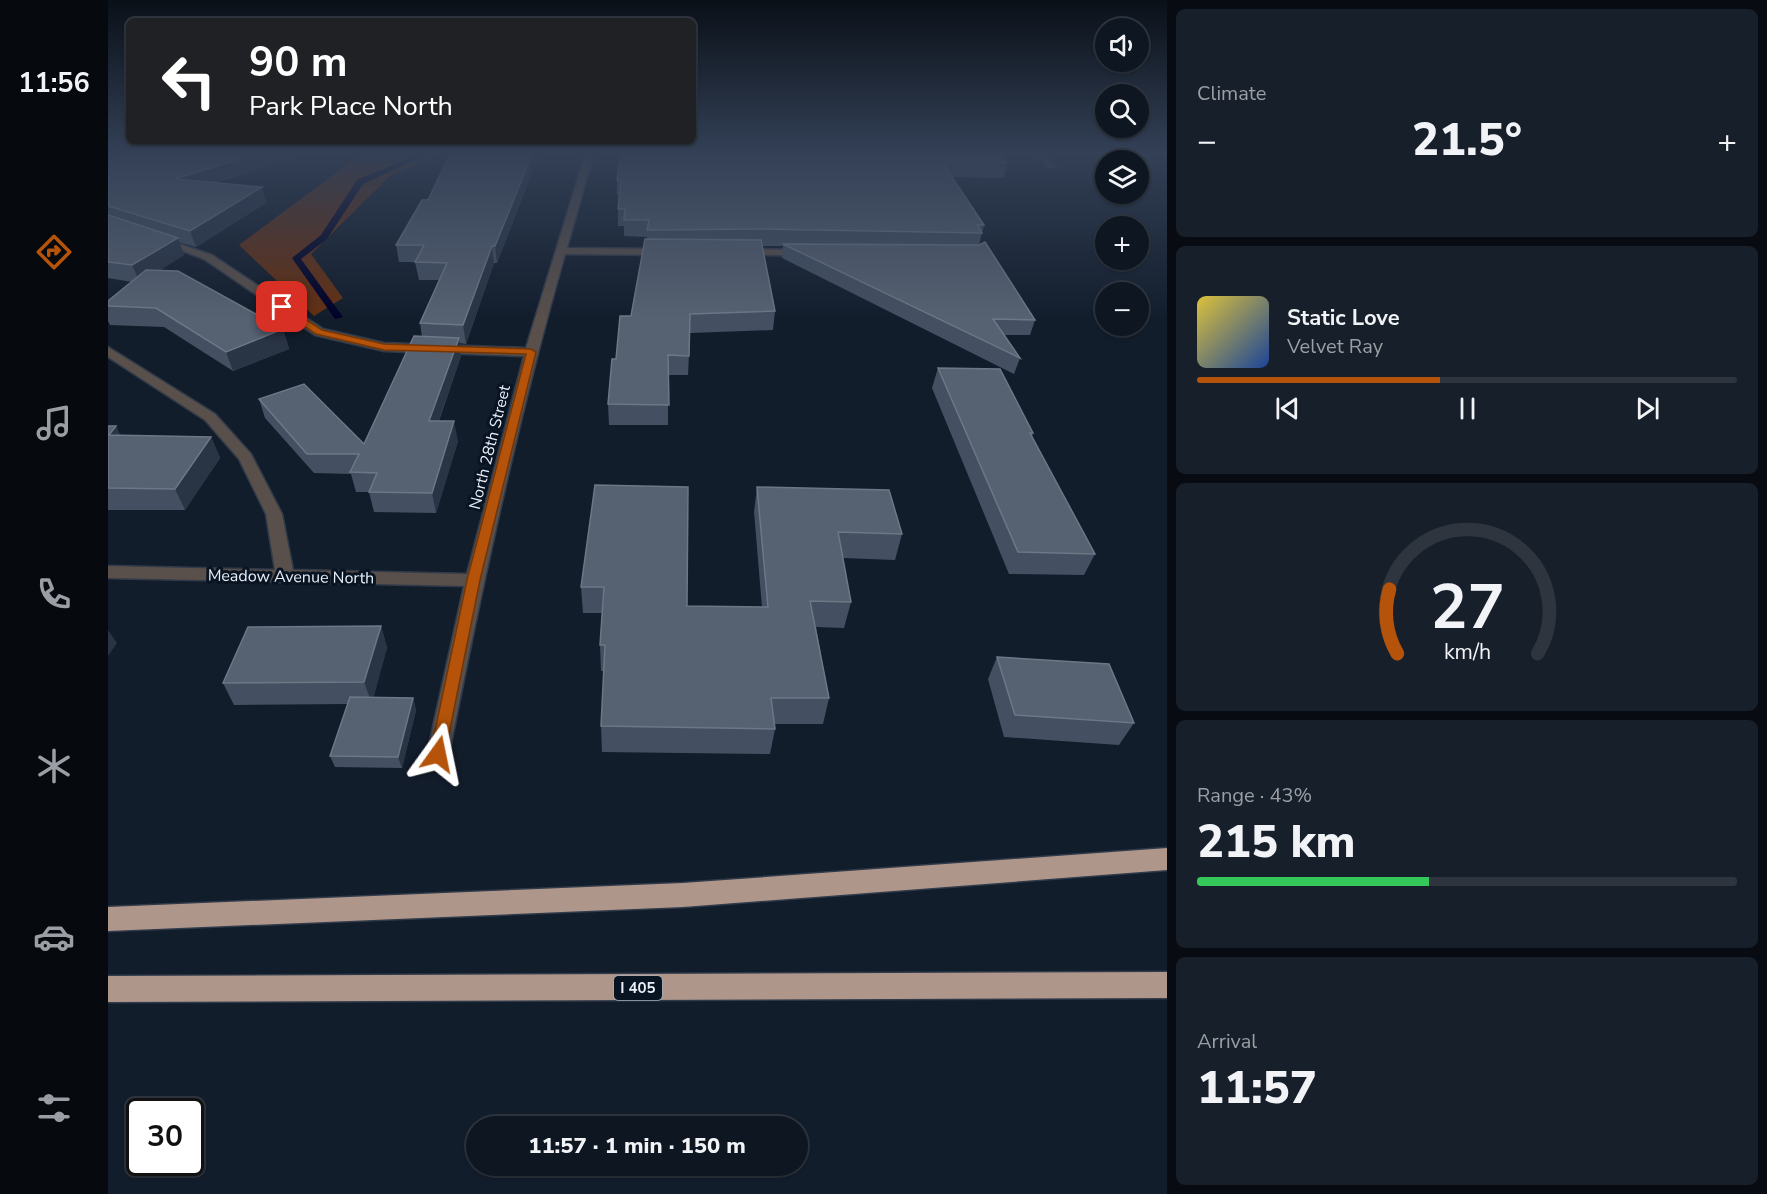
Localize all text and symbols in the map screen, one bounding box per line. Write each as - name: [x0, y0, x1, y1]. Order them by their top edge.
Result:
- map controls: [1095, 18, 1149, 336]
- button: sound: [1095, 18, 1149, 72]
- text: 90 m: [249, 34, 348, 91]
- icon: left: [150, 42, 228, 120]
- text: 11:56: [18, 65, 90, 102]
- text: Climate: [1197, 80, 1266, 107]
- button: search: [1095, 84, 1149, 138]
- text: Park Place North: [249, 88, 453, 125]
- text: 21.5°: [1412, 110, 1522, 171]
- text: −: [1197, 119, 1217, 164]
- text: +: [1717, 119, 1737, 164]
- button: layers: [1095, 150, 1149, 204]
- button: +: [1095, 216, 1149, 270]
- icon: directions: [33, 231, 75, 273]
- pin: [256, 281, 307, 332]
- button: −: [1095, 282, 1149, 336]
- icon: arrive: [265, 290, 298, 323]
- text: Static Love: [1287, 303, 1400, 333]
- text: Velvet Ray: [1287, 333, 1383, 360]
- street label: North 28th Street: [464, 382, 516, 512]
- icon: previous: [1271, 392, 1304, 425]
- icon: pause: [1451, 392, 1484, 425]
- icon: next: [1631, 392, 1664, 425]
- icon: music: [33, 402, 75, 444]
- street label: Meadow Avenue North: [208, 565, 374, 589]
- text: 27: [1430, 565, 1504, 650]
- icon: phone: [33, 573, 75, 615]
- text: km/h: [1443, 637, 1491, 667]
- position arrow: [406, 722, 470, 786]
- icon: climate: [33, 745, 75, 787]
- text: Range · 43%: [1197, 782, 1312, 809]
- text: 215 km: [1197, 812, 1356, 873]
- icon: car: [33, 916, 75, 958]
- road number: I 405: [614, 976, 662, 1000]
- text: Arrival: [1197, 1028, 1257, 1055]
- text: 11:57: [1197, 1058, 1317, 1119]
- icon: filters: [33, 1087, 75, 1129]
- speed limit sign: 30: [126, 1098, 204, 1176]
- text: 11:57 · 1 min · 150 m: [528, 1131, 746, 1161]

